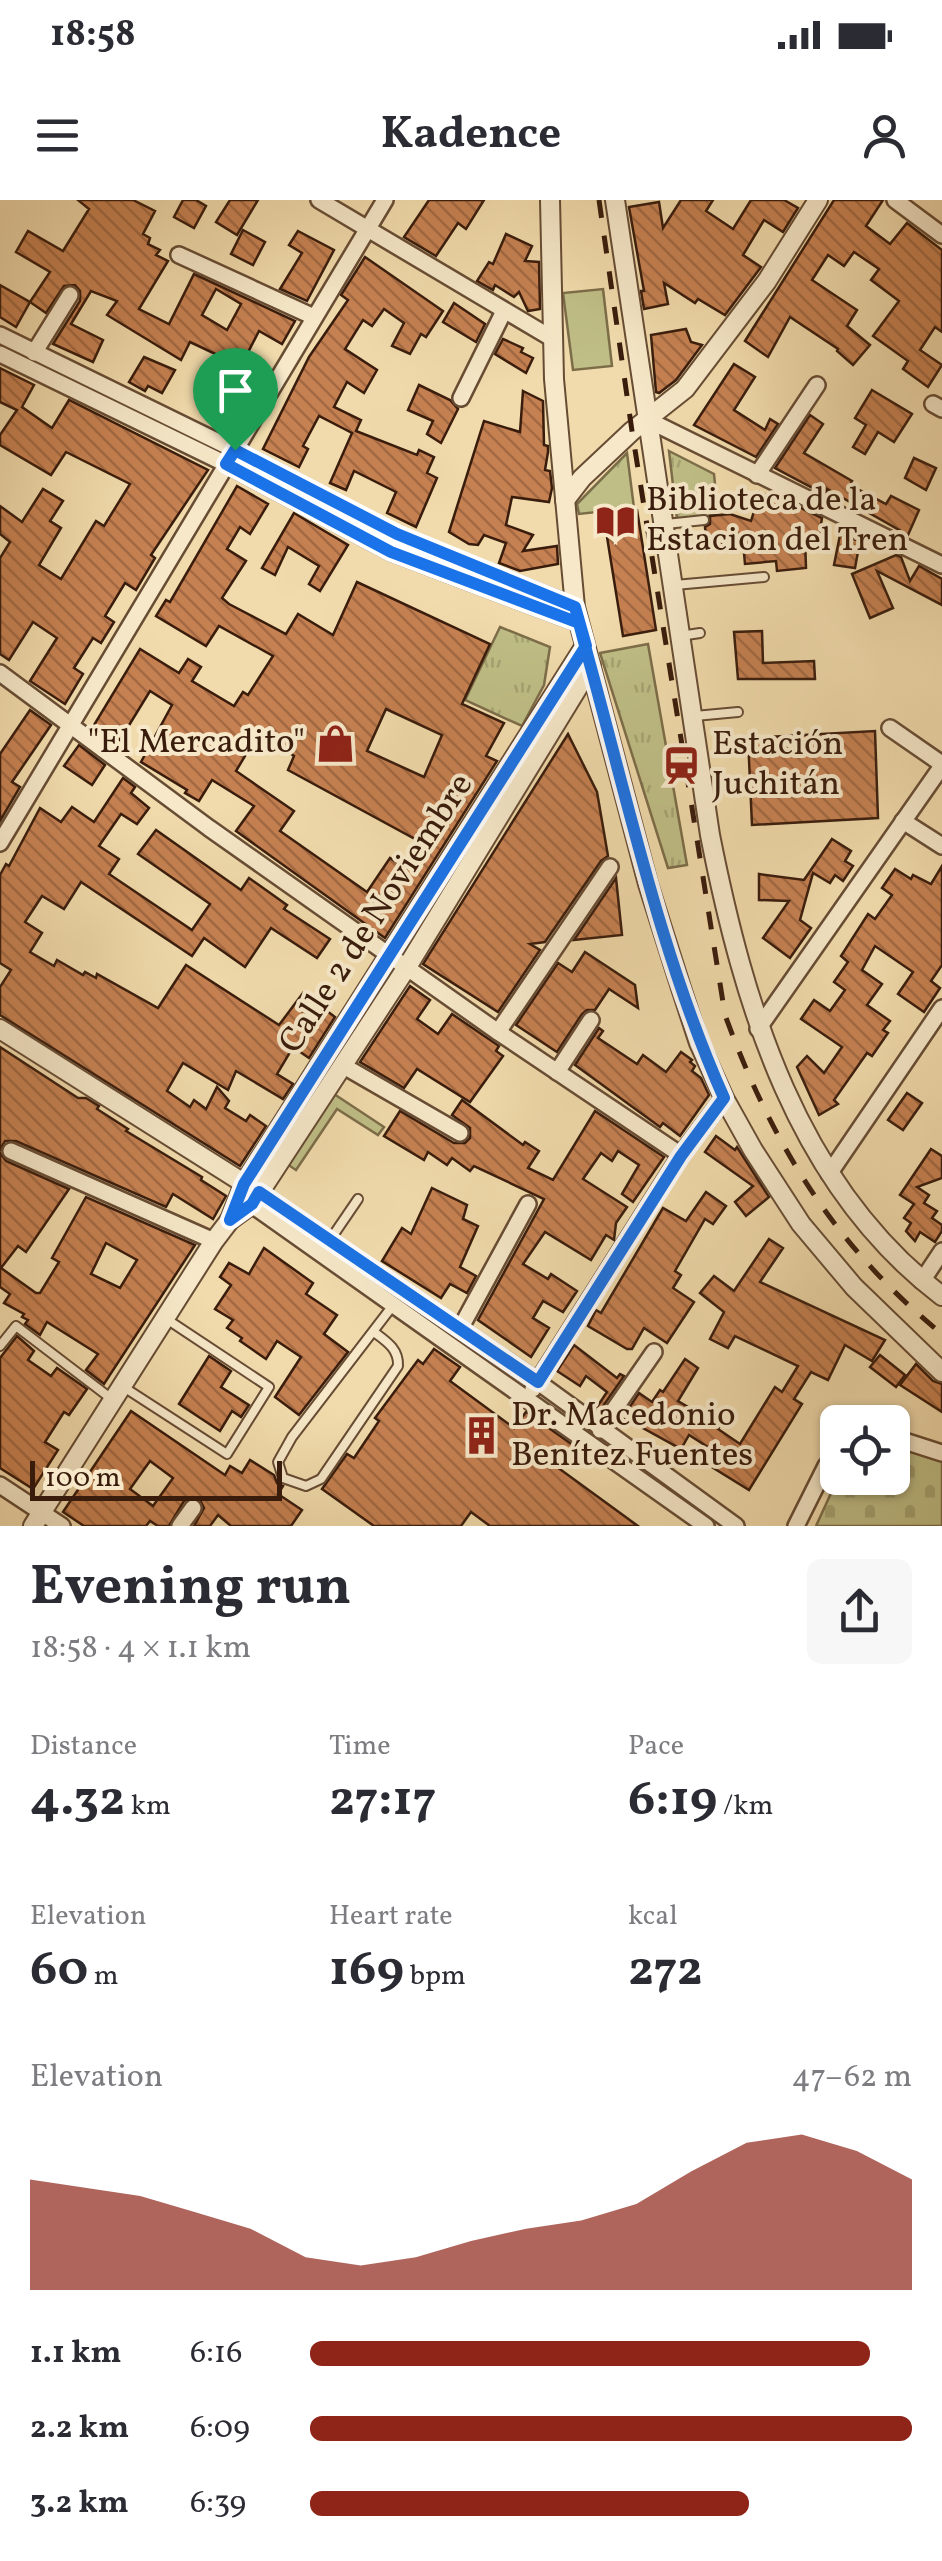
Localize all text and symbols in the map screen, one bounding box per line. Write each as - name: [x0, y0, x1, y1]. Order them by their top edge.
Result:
- text: 18:58: [50, 9, 136, 62]
- text: Kadence: [381, 104, 561, 167]
- icon: menu: [30, 108, 85, 163]
- icon: person: [857, 108, 912, 163]
- pin: [193, 348, 278, 451]
- icon: arrive: [208, 363, 263, 418]
- place label: Biblioteca de la Estacion del Tren: [646, 477, 908, 565]
- library icon: Biblioteca de la Estacion del Tren: [595, 500, 637, 542]
- place label: "El Mercadito": [88, 719, 305, 767]
- place label: Estación Juchitán: [712, 721, 843, 809]
- shop icon: "El Mercadito": [314, 722, 356, 764]
- station icon: Estación Juchitán: [661, 744, 703, 786]
- street label: Calle 2 de Noviembre: [268, 765, 486, 1063]
- place label: Dr. Macedonio Benítez Fuentes: [511, 1392, 753, 1480]
- map controls: [820, 1405, 910, 1495]
- button: locate: [820, 1405, 910, 1495]
- building icon: Dr. Macedonio Benítez Fuentes: [460, 1415, 502, 1457]
- scale bar: [30, 1456, 282, 1501]
- text: 100 m: [45, 1459, 120, 1498]
- text: Evening run: [30, 1551, 351, 1627]
- button: share: [807, 1559, 912, 1664]
- text: 18:58 · 4 × 1.1 km: [30, 1627, 251, 1671]
- text: Distance: [30, 1727, 137, 1766]
- text: Time: [329, 1727, 390, 1766]
- text: Pace: [628, 1727, 684, 1766]
- text: 4.32: [30, 1766, 125, 1836]
- text: 27:17: [329, 1766, 437, 1836]
- text: 6:19: [628, 1766, 717, 1836]
- text: km: [125, 1787, 171, 1826]
- text: /km: [717, 1787, 773, 1826]
- text: Elevation: [30, 1897, 146, 1936]
- text: Heart rate: [329, 1897, 453, 1936]
- text: kcal: [628, 1897, 678, 1936]
- text: 60: [30, 1936, 88, 2006]
- text: 169: [329, 1936, 404, 2006]
- text: 272: [628, 1936, 703, 2006]
- text: m: [88, 1957, 119, 1996]
- text: bpm: [404, 1957, 466, 1996]
- text: Elevation: [30, 2056, 163, 2100]
- text: 47–62 m: [791, 2056, 912, 2100]
- text: 1.1 km: [30, 2332, 122, 2376]
- text: 6:16: [190, 2332, 242, 2376]
- text: 2.2 km: [30, 2407, 129, 2451]
- text: 6:09: [190, 2407, 250, 2451]
- text: 3.2 km: [30, 2482, 129, 2526]
- text: 6:39: [190, 2482, 246, 2526]

